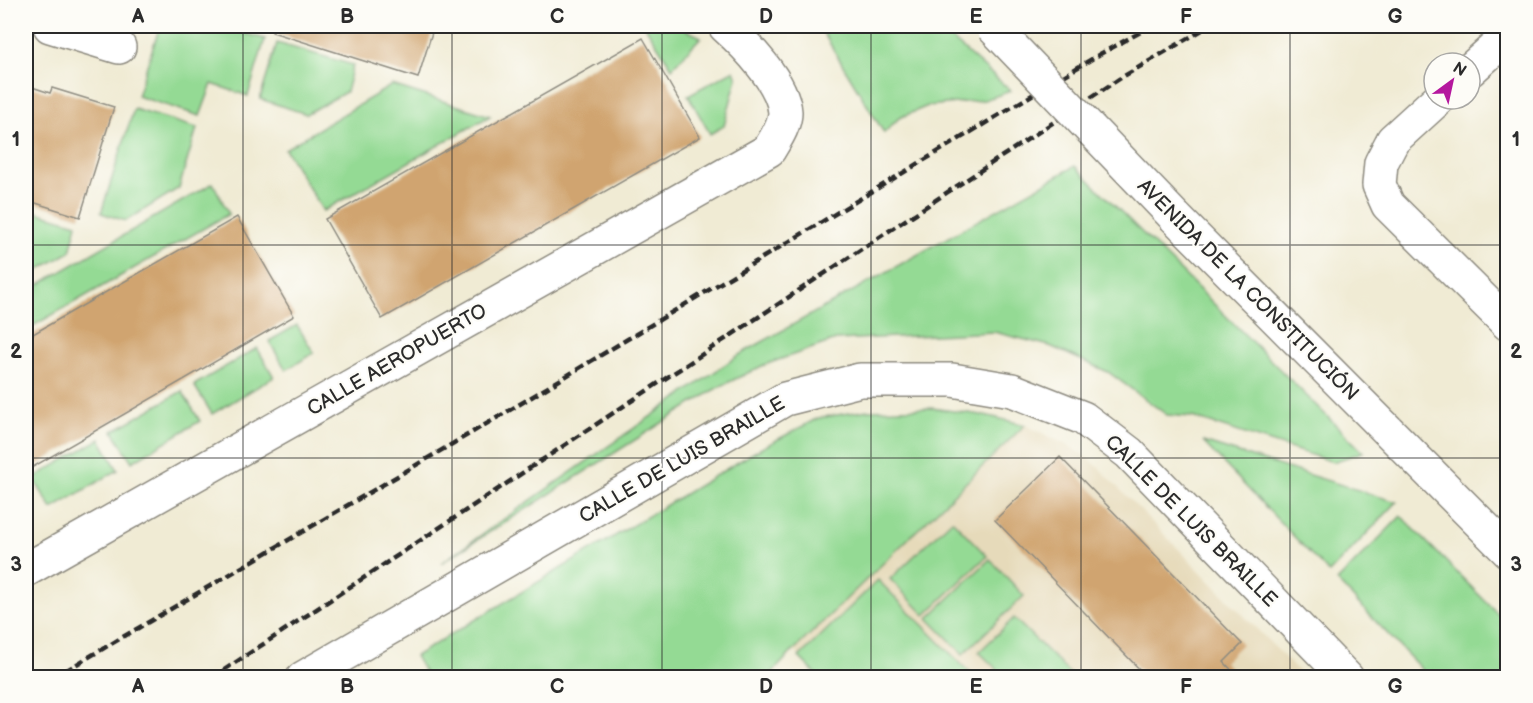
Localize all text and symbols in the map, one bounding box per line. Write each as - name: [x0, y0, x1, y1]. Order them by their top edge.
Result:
- text: A: [131, 5, 145, 29]
- text: B: [340, 5, 354, 29]
- text: C: [550, 5, 564, 29]
- text: D: [759, 5, 773, 29]
- text: E: [970, 5, 983, 29]
- text: F: [1180, 5, 1192, 29]
- text: G: [1388, 5, 1403, 29]
- north arrow: [1422, 51, 1482, 111]
- text: N: [1449, 58, 1470, 81]
- text: 1: [12, 128, 20, 152]
- text: 1: [1512, 128, 1520, 152]
- street label: AVENIDA DE LA CONSTITUCIÓN: [1132, 174, 1364, 406]
- street label: CALLE AEROPUERTO: [303, 299, 491, 421]
- text: 2: [10, 340, 22, 364]
- text: 2: [1510, 340, 1522, 364]
- street label: CALLE DE LUIS BRAILLE: [575, 391, 789, 529]
- street label: CALLE DE LUIS BRAILLE: [1100, 430, 1282, 612]
- text: 3: [10, 553, 22, 577]
- text: 3: [1510, 553, 1522, 577]
- text: A: [131, 675, 145, 699]
- text: B: [340, 675, 354, 699]
- text: C: [550, 675, 564, 699]
- text: D: [759, 675, 773, 699]
- text: E: [970, 675, 983, 699]
- text: F: [1180, 675, 1192, 699]
- text: G: [1388, 675, 1403, 699]

